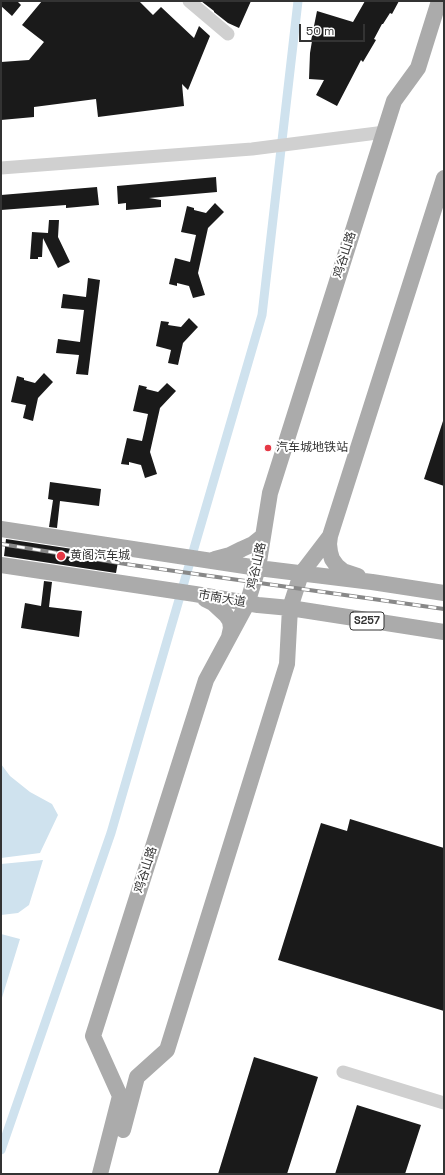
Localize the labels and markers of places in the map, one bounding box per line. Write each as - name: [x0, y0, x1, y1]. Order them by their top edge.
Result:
- place label: 汽车城地铁站: [276, 441, 348, 455]
- marker: 汽车城地铁站: [263, 443, 273, 453]
- place label: 黄阁汽车城: [70, 549, 130, 563]
- marker: 黄阁汽车城: [55, 550, 67, 562]

